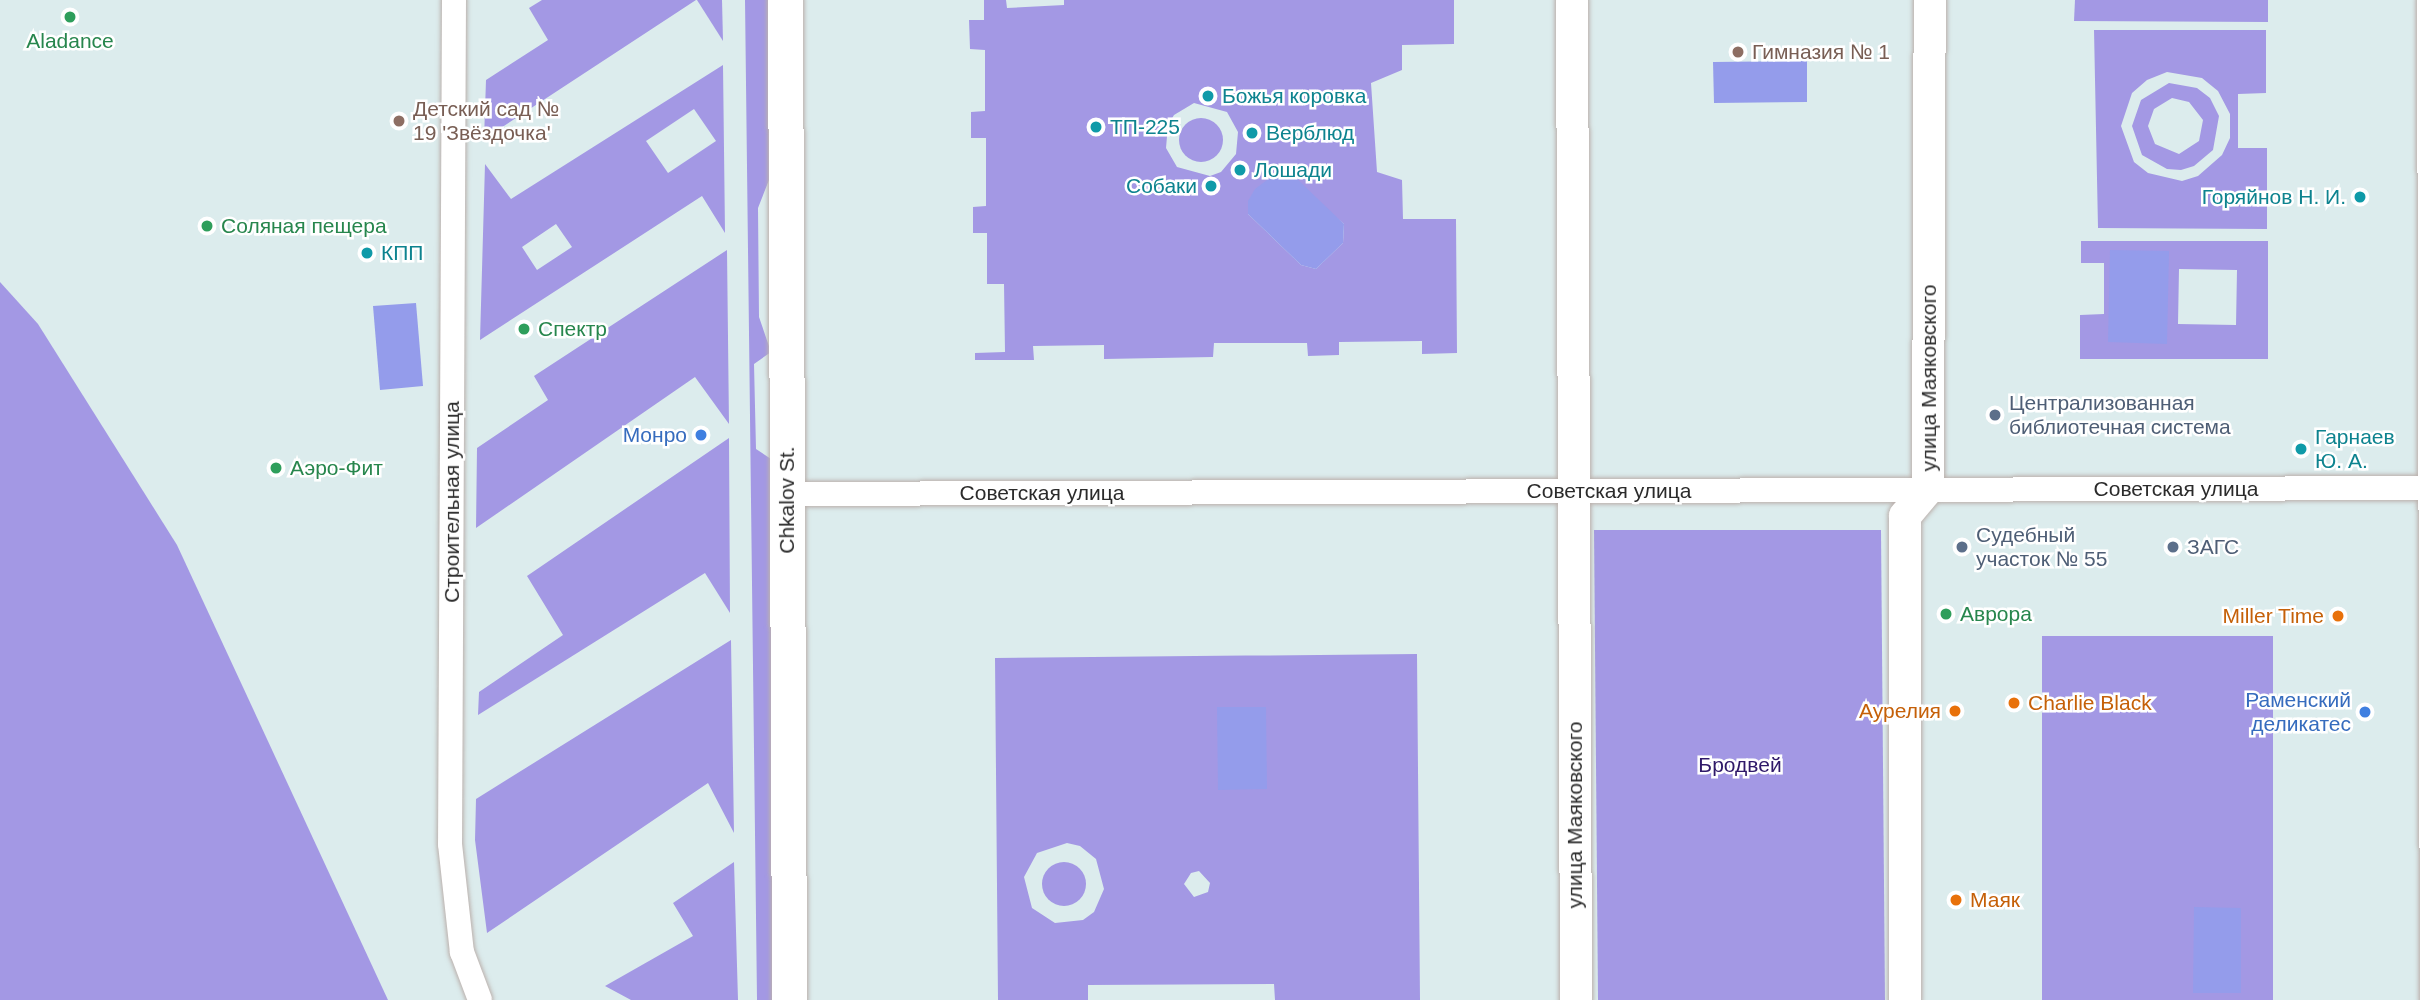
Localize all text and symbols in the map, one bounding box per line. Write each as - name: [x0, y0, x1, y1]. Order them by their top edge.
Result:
- marker: Aladance: [62, 9, 78, 25]
- place label: Aladance: [26, 28, 114, 54]
- place label: Гимназия № 1: [1752, 39, 1890, 65]
- marker: Гимназия № 1: [1730, 44, 1746, 60]
- place label: Божья коровка: [1222, 83, 1366, 109]
- marker: Божья коровка: [1200, 88, 1216, 104]
- place label: Детский сад № 19 'Звёздочка': [413, 96, 559, 146]
- marker: Детский сад № 19 'Звёздочка': [391, 113, 407, 129]
- place label: ТП-225: [1110, 114, 1180, 140]
- marker: ТП-225: [1088, 119, 1104, 135]
- place label: Верблюд: [1266, 120, 1354, 146]
- marker: Верблюд: [1244, 125, 1260, 141]
- place label: Лошади: [1254, 157, 1332, 183]
- marker: Лошади: [1232, 162, 1248, 178]
- place label: Собаки: [1126, 173, 1197, 199]
- marker: Собаки: [1203, 178, 1219, 194]
- place label: Горяйнов Н. И.: [2202, 184, 2346, 210]
- marker: Горяйнов Н. И.: [2352, 189, 2368, 205]
- place label: Соляная пещера: [221, 213, 387, 239]
- marker: Соляная пещера: [199, 218, 215, 234]
- place label: КПП: [381, 240, 423, 266]
- marker: КПП: [359, 245, 375, 261]
- street label: улица Маяковского: [1916, 285, 1942, 471]
- place label: Спектр: [538, 316, 607, 342]
- marker: Спектр: [516, 321, 532, 337]
- place label: Централизованная библиотечная система: [2009, 390, 2231, 440]
- street label: Строительная улица: [439, 401, 465, 603]
- marker: Централизованная библиотечная система: [1987, 407, 2003, 423]
- place label: Монро: [623, 422, 687, 448]
- place label: Гарнаев Ю. А.: [2315, 424, 2395, 474]
- marker: Монро: [693, 427, 709, 443]
- marker: Гарнаев Ю. А.: [2293, 441, 2309, 457]
- street label: Chkalov St.: [774, 446, 800, 554]
- place label: Аэро-Фит: [290, 455, 383, 481]
- marker: Аэро-Фит: [268, 460, 284, 476]
- street label: Советская улица: [2094, 476, 2258, 502]
- street label: Советская улица: [1527, 478, 1691, 504]
- street label: Советская улица: [960, 480, 1124, 506]
- place label: Судебный участок № 55: [1976, 522, 2107, 572]
- place label: ЗАГС: [2187, 534, 2239, 560]
- marker: Судебный участок № 55: [1954, 539, 1970, 555]
- marker: ЗАГС: [2165, 539, 2181, 555]
- place label: Аврора: [1960, 601, 2032, 627]
- place label: Miller Time: [2222, 603, 2324, 629]
- marker: Аврора: [1938, 606, 1954, 622]
- marker: Miller Time: [2330, 608, 2346, 624]
- place label: Раменский деликатес: [2245, 687, 2351, 737]
- place label: Charlie Black: [2028, 690, 2152, 716]
- marker: Charlie Black: [2006, 695, 2022, 711]
- place label: Аурелия: [1859, 698, 1941, 724]
- marker: Аурелия: [1947, 703, 1963, 719]
- marker: Раменский деликатес: [2357, 704, 2373, 720]
- street label: улица Маяковского: [1562, 722, 1588, 908]
- park label: Бродвей: [1698, 752, 1782, 778]
- place label: Маяк: [1970, 887, 2020, 913]
- marker: Маяк: [1948, 892, 1964, 908]

